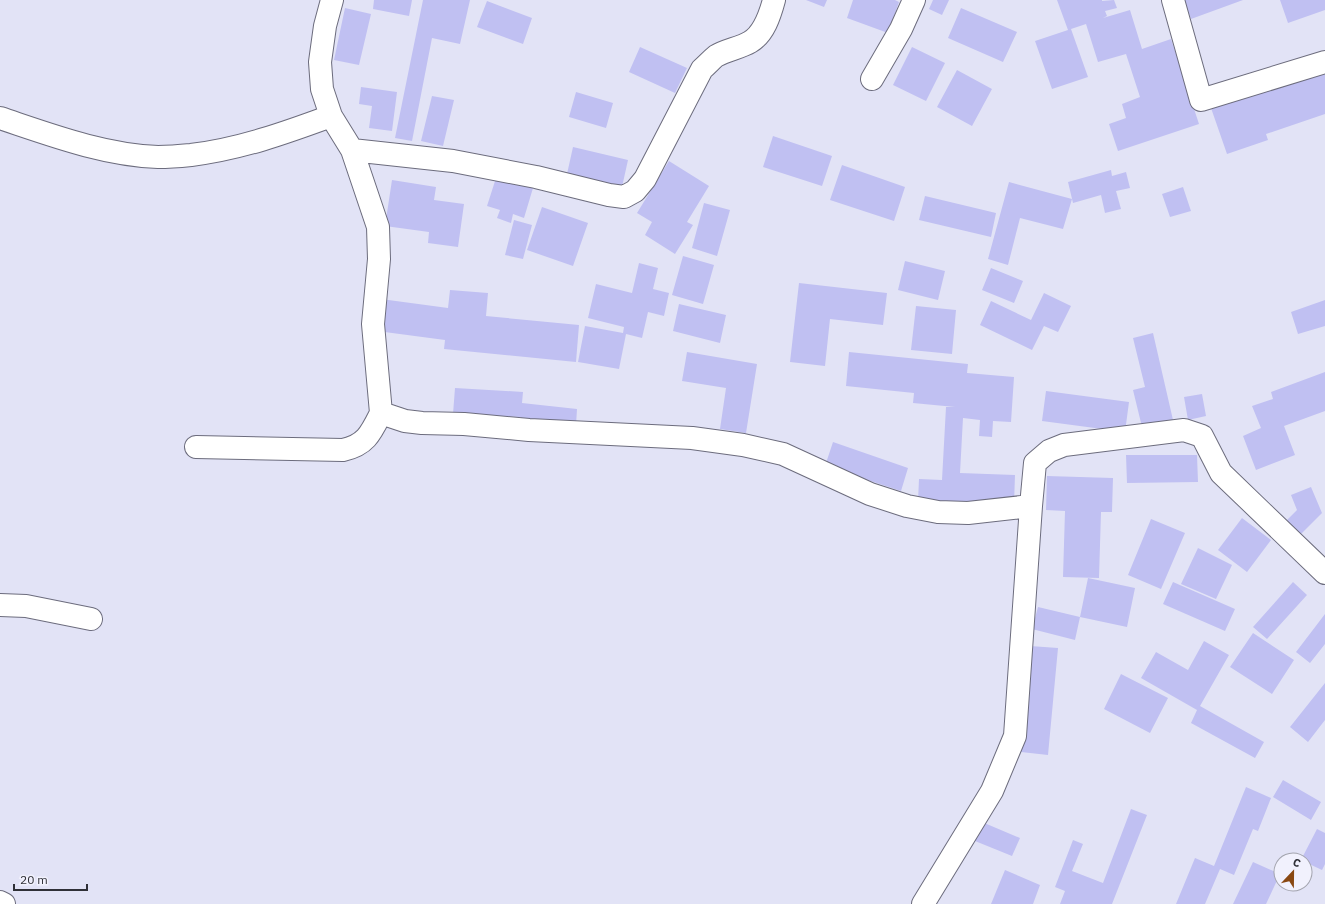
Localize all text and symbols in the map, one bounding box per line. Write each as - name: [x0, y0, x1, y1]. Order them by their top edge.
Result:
- north arrow: [1273, 852, 1313, 892]
- text: С: [1291, 855, 1303, 871]
- scale bar: [14, 866, 87, 892]
- text: 20 m: [20, 872, 48, 887]

